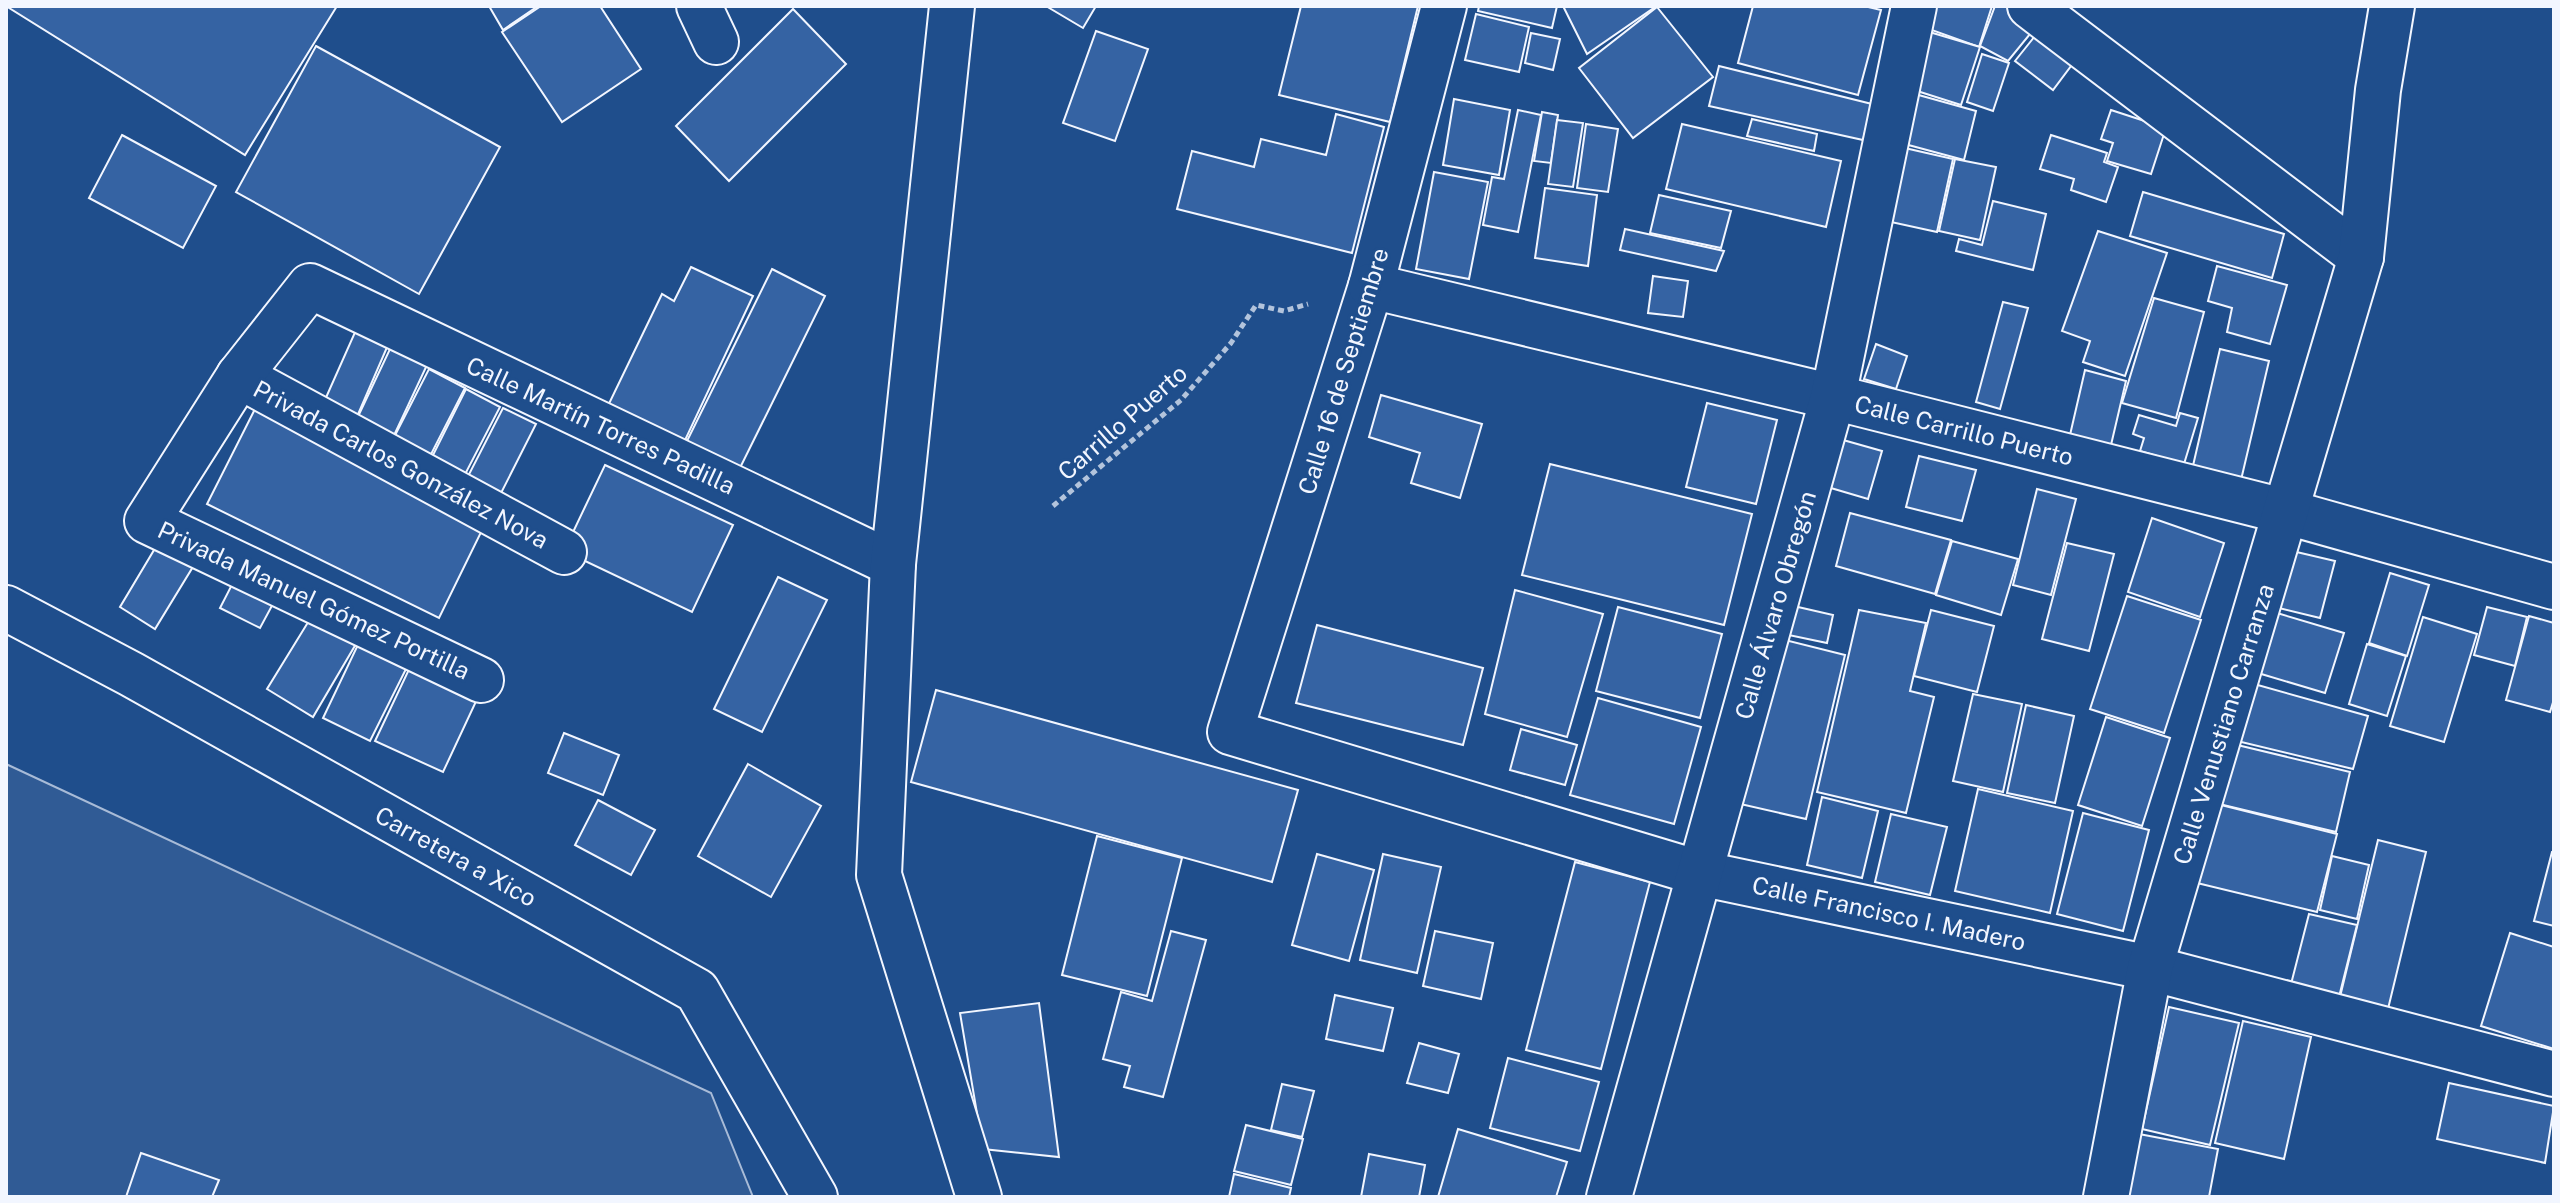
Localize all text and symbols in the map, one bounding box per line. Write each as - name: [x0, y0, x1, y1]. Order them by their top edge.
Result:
- street label: Calle 16 de Septiembre: [1292, 244, 1394, 498]
- street label: Calle Martín Torres Padilla: [462, 350, 740, 500]
- street label: Carrillo Puerto: [1052, 358, 1192, 486]
- street label: Privada Carlos González Nova: [249, 374, 553, 554]
- street label: Calle Carrillo Puerto: [1852, 389, 2076, 471]
- street label: Calle Álvaro Obregón: [1729, 488, 1821, 722]
- street label: Privada Manuel Gómez Portilla: [154, 515, 474, 685]
- street label: Calle Venustiano Carranza: [2167, 580, 2279, 868]
- street label: Carretera a Xico: [371, 800, 541, 912]
- street label: Calle Francisco I. Madero: [1750, 870, 2028, 956]

